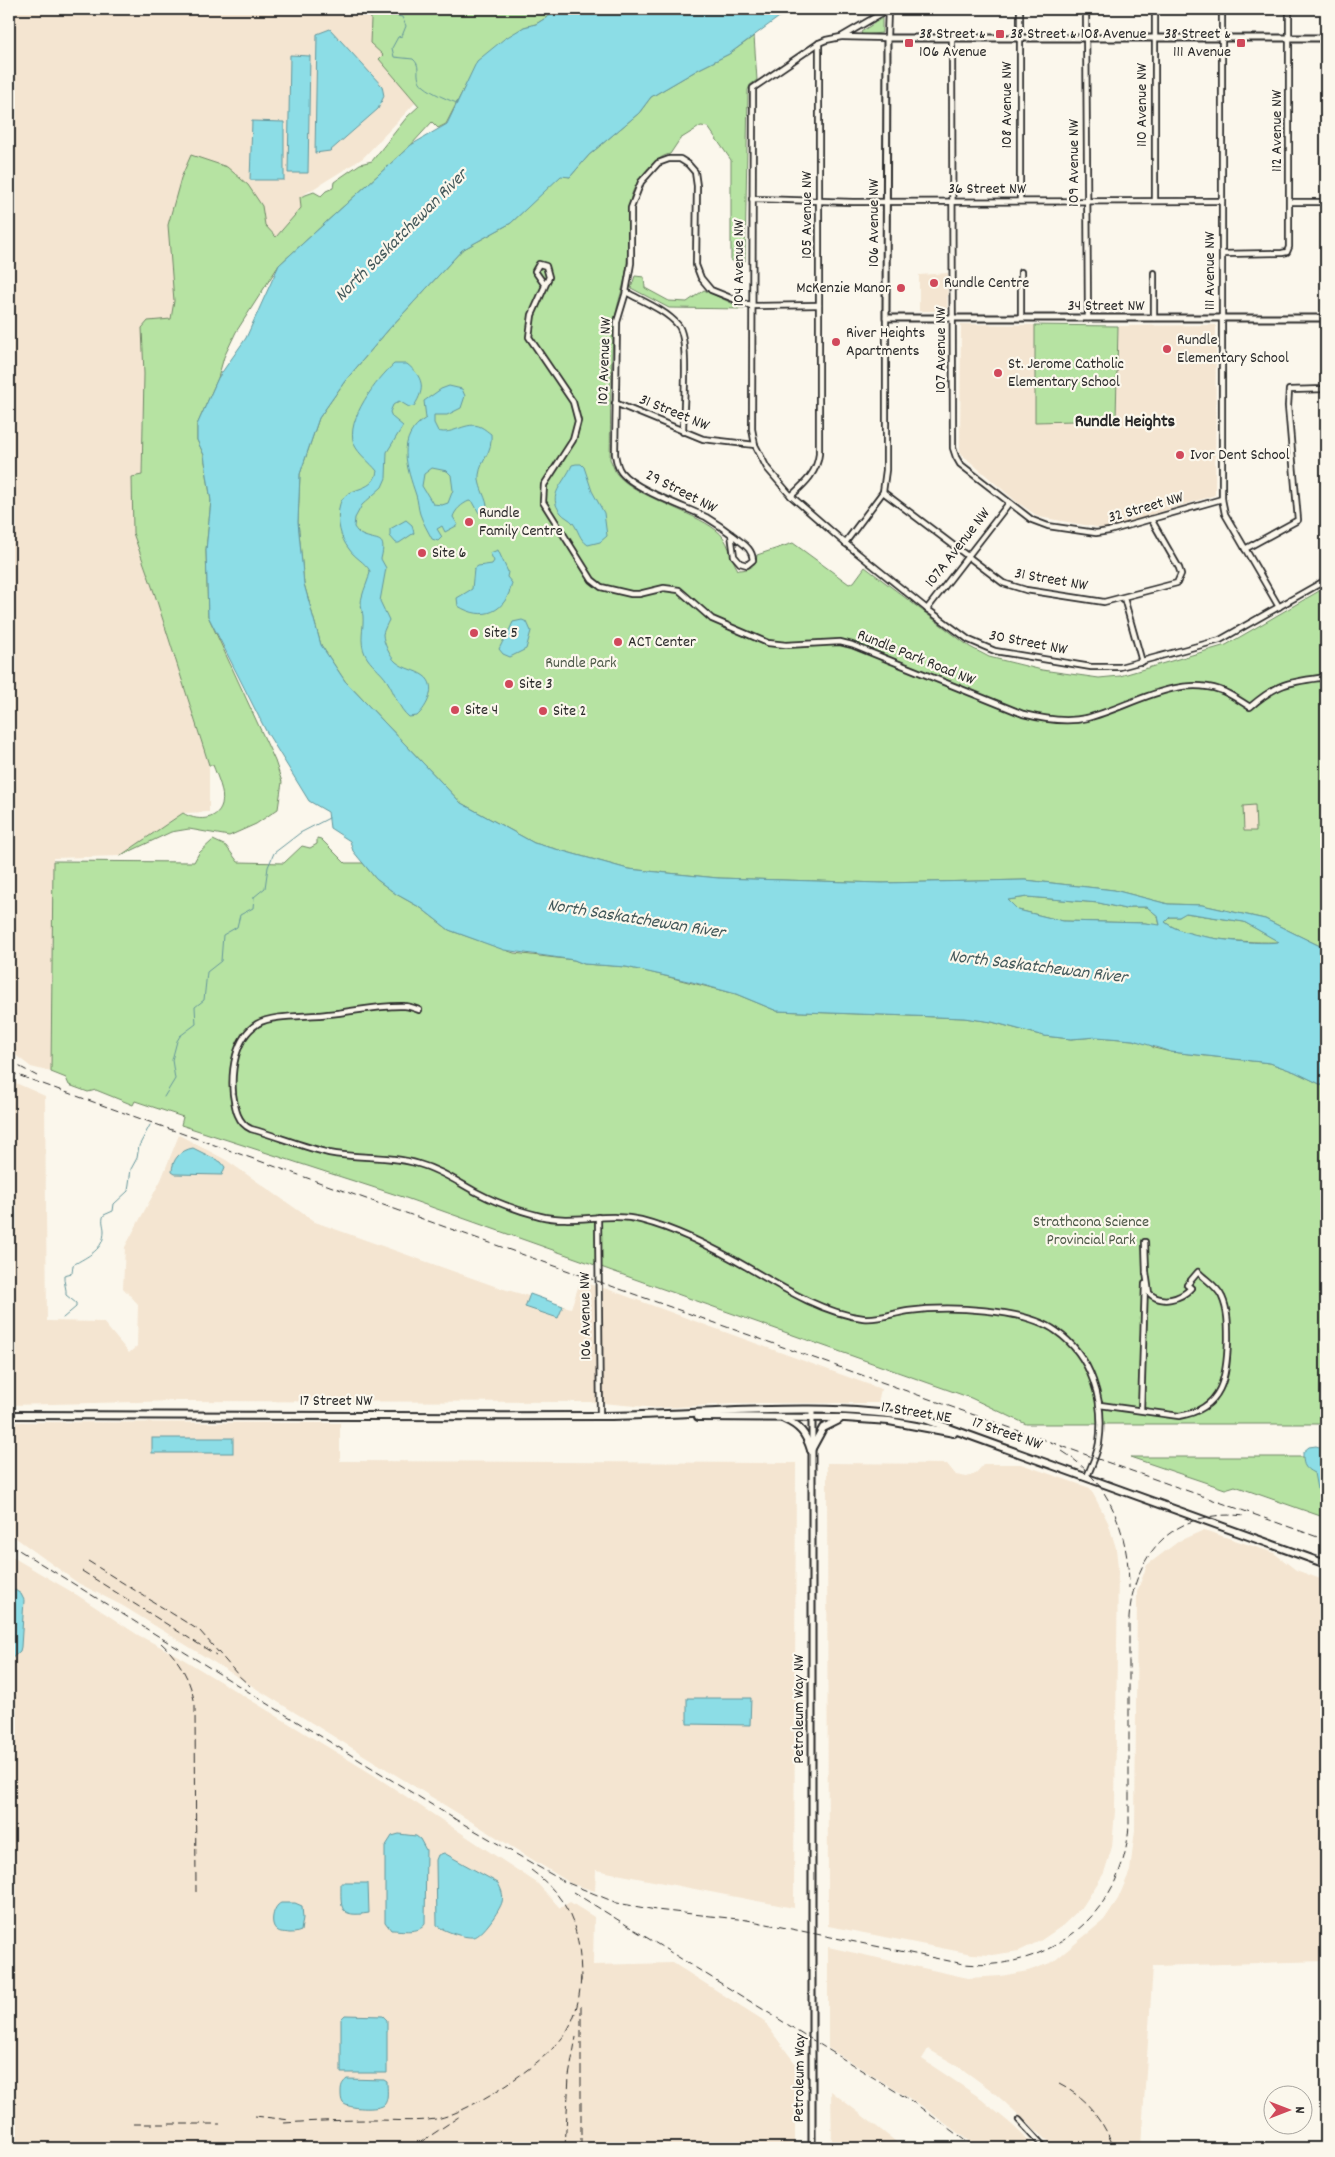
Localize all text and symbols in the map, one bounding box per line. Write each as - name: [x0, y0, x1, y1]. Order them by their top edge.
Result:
- place label: 38 Street & 106 Avenue: [919, 23, 987, 64]
- place label: 38 Street & 108 Avenue: [1010, 23, 1147, 46]
- place label: 38 Street & 111 Avenue: [1164, 23, 1231, 64]
- marker: 38 Street & 108 Avenue: [994, 28, 1006, 40]
- marker: 38 Street & 106 Avenue: [903, 37, 915, 49]
- marker: 38 Street & 111 Avenue: [1235, 37, 1247, 49]
- street label: 108 Avenue NW: [996, 61, 1019, 148]
- street label: 110 Avenue NW: [1131, 62, 1154, 147]
- street label: 112 Avenue NW: [1266, 89, 1289, 172]
- street label: 109 Avenue NW: [1063, 118, 1086, 207]
- water label: North Saskatchewan River: [330, 162, 476, 308]
- street label: 105 Avenue NW: [796, 170, 819, 259]
- street label: 106 Avenue NW: [863, 178, 886, 267]
- street label: 36 Street NW: [948, 178, 1027, 201]
- street label: 104 Avenue NW: [728, 219, 751, 307]
- street label: 111 Avenue NW: [1199, 231, 1222, 310]
- place label: Rundle Centre: [944, 272, 1029, 295]
- place label: McKenzie Manor: [796, 277, 891, 300]
- marker: Rundle Centre: [928, 277, 940, 289]
- marker: McKenzie Manor: [895, 282, 907, 294]
- street label: 34 Street NW: [1067, 295, 1145, 318]
- street label: 107 Avenue NW: [930, 306, 953, 393]
- street label: 102 Avenue NW: [592, 316, 618, 405]
- place label: River Heights Apartments: [846, 322, 925, 363]
- place label: Rundle Elementary School: [1177, 329, 1289, 370]
- marker: River Heights Apartments: [830, 336, 842, 348]
- marker: Rundle Elementary School: [1161, 343, 1173, 355]
- place label: St. Jerome Catholic Elementary School: [1008, 353, 1124, 394]
- marker: St. Jerome Catholic Elementary School: [992, 367, 1004, 379]
- street label: 31 Street NW: [635, 388, 713, 438]
- district label: Rundle Heights: [1075, 410, 1176, 435]
- place label: Ivor Dent School: [1190, 444, 1290, 467]
- marker: Ivor Dent School: [1174, 449, 1186, 461]
- street label: 29 Street NW: [641, 464, 722, 520]
- street label: 32 Street NW: [1106, 486, 1187, 530]
- place label: Rundle Family Centre: [479, 502, 563, 543]
- street label: 107A Avenue NW: [920, 503, 997, 593]
- marker: Rundle Family Centre: [463, 516, 475, 528]
- place label: Site 6: [432, 542, 467, 565]
- marker: Site 6: [416, 547, 428, 559]
- street label: 31 Street NW: [1013, 562, 1090, 598]
- place label: Site 5: [484, 622, 518, 645]
- street label: Rundle Park Road NW: [853, 624, 979, 693]
- street label: 30 Street NW: [987, 624, 1070, 662]
- marker: Site 5: [468, 627, 480, 639]
- place label: ACT Center: [628, 631, 696, 654]
- marker: ACT Center: [612, 636, 624, 648]
- park label: Rundle Park: [545, 652, 617, 675]
- place label: Site 3: [519, 673, 553, 696]
- marker: Site 3: [503, 678, 515, 690]
- place label: Site 4: [465, 699, 498, 722]
- place label: Site 2: [553, 700, 587, 723]
- marker: Site 4: [449, 704, 461, 716]
- marker: Site 2: [537, 705, 549, 717]
- water label: North Saskatchewan River: [546, 894, 729, 947]
- water label: North Saskatchewan River: [948, 945, 1131, 992]
- park label: Strathcona Science Provincial Park: [1033, 1211, 1149, 1252]
- street label: 106 Avenue NW: [574, 1271, 598, 1360]
- street label: 17 Street NW: [300, 1390, 373, 1413]
- street label: 17 Street NE: [879, 1396, 954, 1430]
- street label: 17 Street NW: [969, 1411, 1046, 1457]
- street label: Petroleum Way NW: [788, 1653, 811, 1764]
- street label: Petroleum Way: [788, 2033, 812, 2123]
- north arrow: [1262, 2084, 1312, 2134]
- text: N: [1289, 2107, 1309, 2114]

